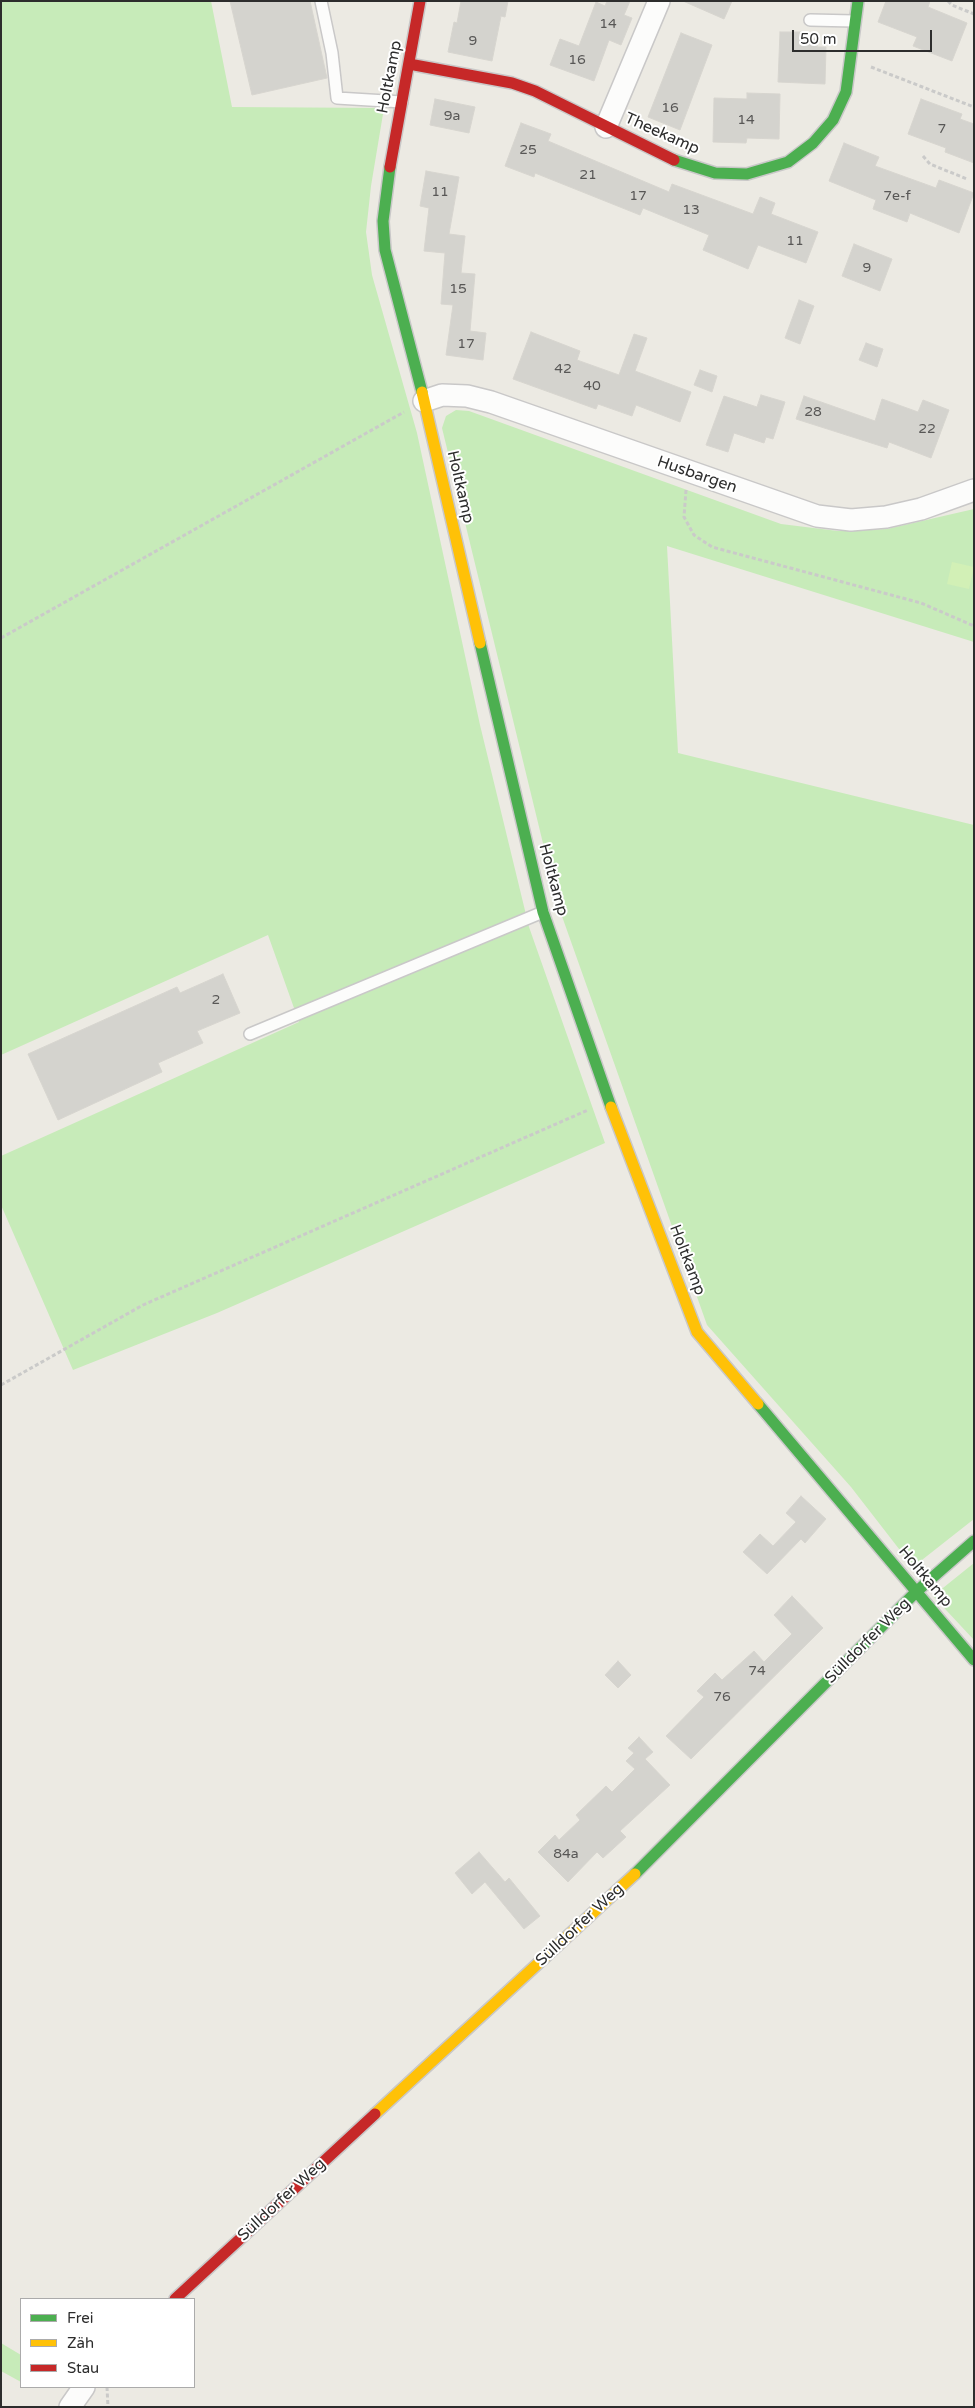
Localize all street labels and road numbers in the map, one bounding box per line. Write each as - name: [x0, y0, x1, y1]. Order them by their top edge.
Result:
- street label: Holtkamp: [374, 39, 406, 115]
- street label: Theekamp: [622, 109, 702, 159]
- street label: Holtkamp: [442, 449, 478, 525]
- street label: Husbargen: [655, 452, 739, 498]
- street label: Holtkamp: [534, 842, 572, 918]
- street label: Holtkamp: [665, 1222, 709, 1298]
- street label: Holtkamp: [894, 1542, 956, 1612]
- street label: Sülldorfer Weg: [821, 1594, 915, 1688]
- street label: Sülldorfer Weg: [532, 1879, 628, 1971]
- street label: Sülldorfer Weg: [234, 2154, 330, 2246]

